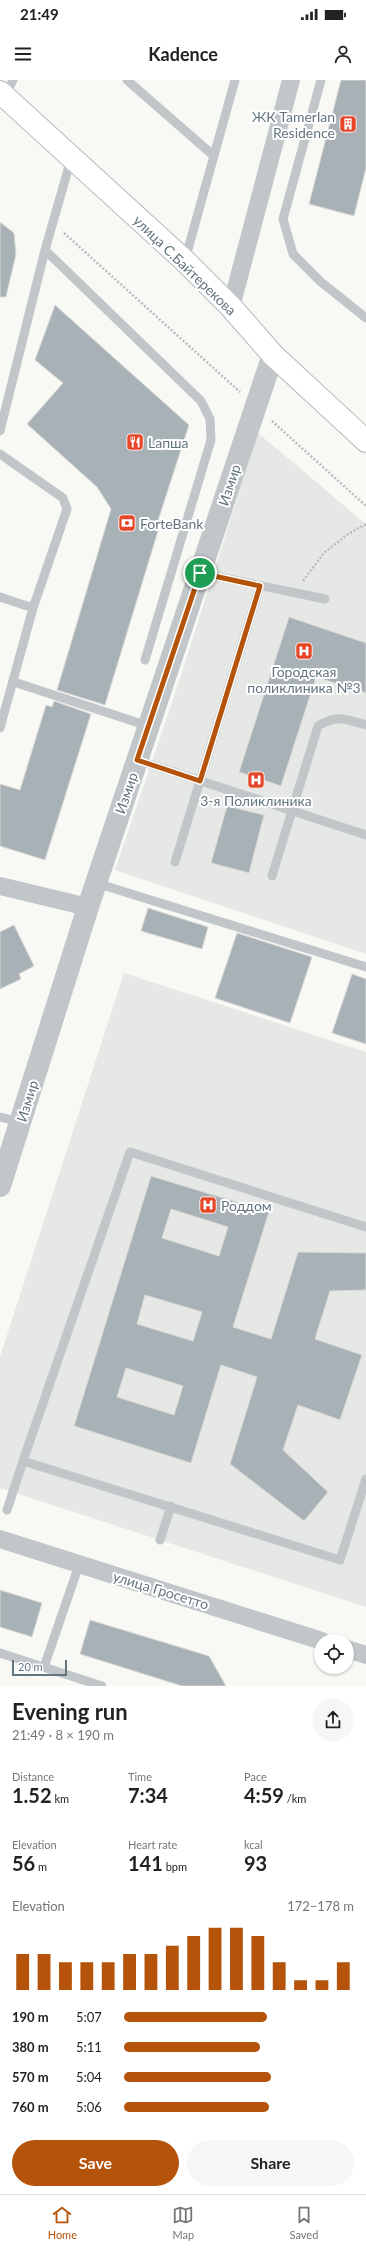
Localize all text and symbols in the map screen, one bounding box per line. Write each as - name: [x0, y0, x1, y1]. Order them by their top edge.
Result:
- text: 21:49: [20, 5, 59, 23]
- icon: menu: [12, 43, 34, 65]
- text: Kadence: [148, 43, 218, 65]
- icon: person: [332, 43, 354, 65]
- place label: ЖК Tamerlan Residence: [252, 108, 335, 141]
- building icon: ЖК Tamerlan Residence: [338, 114, 358, 134]
- street label: улица С.Байтерекова: [130, 212, 240, 318]
- restaurant icon: Lапша: [125, 432, 145, 452]
- place label: Lапша: [148, 434, 189, 451]
- street label: Измир: [214, 462, 244, 508]
- bank icon: ForteBank: [117, 513, 137, 533]
- place label: ForteBank: [140, 515, 204, 532]
- pin: [183, 556, 217, 590]
- icon: arrive: [189, 562, 211, 584]
- hospital icon: Городская поликлиника №3: [294, 641, 314, 661]
- place label: Городская поликлиника №3: [247, 663, 361, 696]
- street label: Измир: [111, 770, 141, 816]
- hospital icon: 3-я Поликлиника: [246, 770, 266, 790]
- place label: 3-я Поликлиника: [200, 792, 312, 809]
- street label: Измир: [13, 1078, 41, 1124]
- hospital icon: Роддом: [198, 1195, 218, 1215]
- place label: Роддом: [221, 1197, 272, 1214]
- street label: улица Гросетто: [111, 1567, 211, 1613]
- map controls: [314, 1634, 354, 1674]
- button: locate: [314, 1634, 354, 1674]
- scale bar: [12, 1658, 67, 1677]
- text: 20 m: [18, 1660, 43, 1673]
- text: Evening run: [12, 1698, 128, 1725]
- button: share: [312, 1699, 354, 1741]
- text: 21:49 · 8 × 190 m: [12, 1727, 114, 1743]
- text: Distance: [12, 1770, 54, 1783]
- text: Time: [128, 1770, 152, 1783]
- text: Pace: [244, 1770, 267, 1783]
- text: 1.52: [12, 1783, 52, 1807]
- text: 7:34: [128, 1783, 168, 1807]
- text: 4:59: [244, 1783, 284, 1807]
- text: km: [52, 1792, 69, 1805]
- text: /km: [284, 1792, 306, 1805]
- text: Elevation: [12, 1838, 57, 1851]
- text: Heart rate: [128, 1838, 177, 1851]
- text: kcal: [244, 1838, 263, 1851]
- text: 56: [12, 1851, 35, 1875]
- text: 141: [128, 1851, 163, 1875]
- text: 93: [244, 1851, 267, 1875]
- text: m: [35, 1860, 47, 1873]
- text: bpm: [163, 1860, 187, 1873]
- text: Elevation: [12, 1898, 65, 1914]
- text: 172–178 m: [287, 1898, 354, 1914]
- text: 190 m: [12, 2009, 49, 2025]
- text: 5:07: [76, 2009, 102, 2025]
- text: 380 m: [12, 2039, 49, 2055]
- text: 5:11: [76, 2039, 102, 2055]
- text: 570 m: [12, 2069, 49, 2085]
- text: 5:04: [76, 2069, 102, 2085]
- text: 760 m: [12, 2099, 49, 2115]
- text: 5:06: [76, 2099, 102, 2115]
- button: Save: [12, 2140, 179, 2186]
- button: Share: [187, 2140, 354, 2186]
- tab: Home: [48, 2204, 77, 2241]
- tab: Map: [172, 2204, 194, 2241]
- tab: Saved: [290, 2204, 318, 2241]

